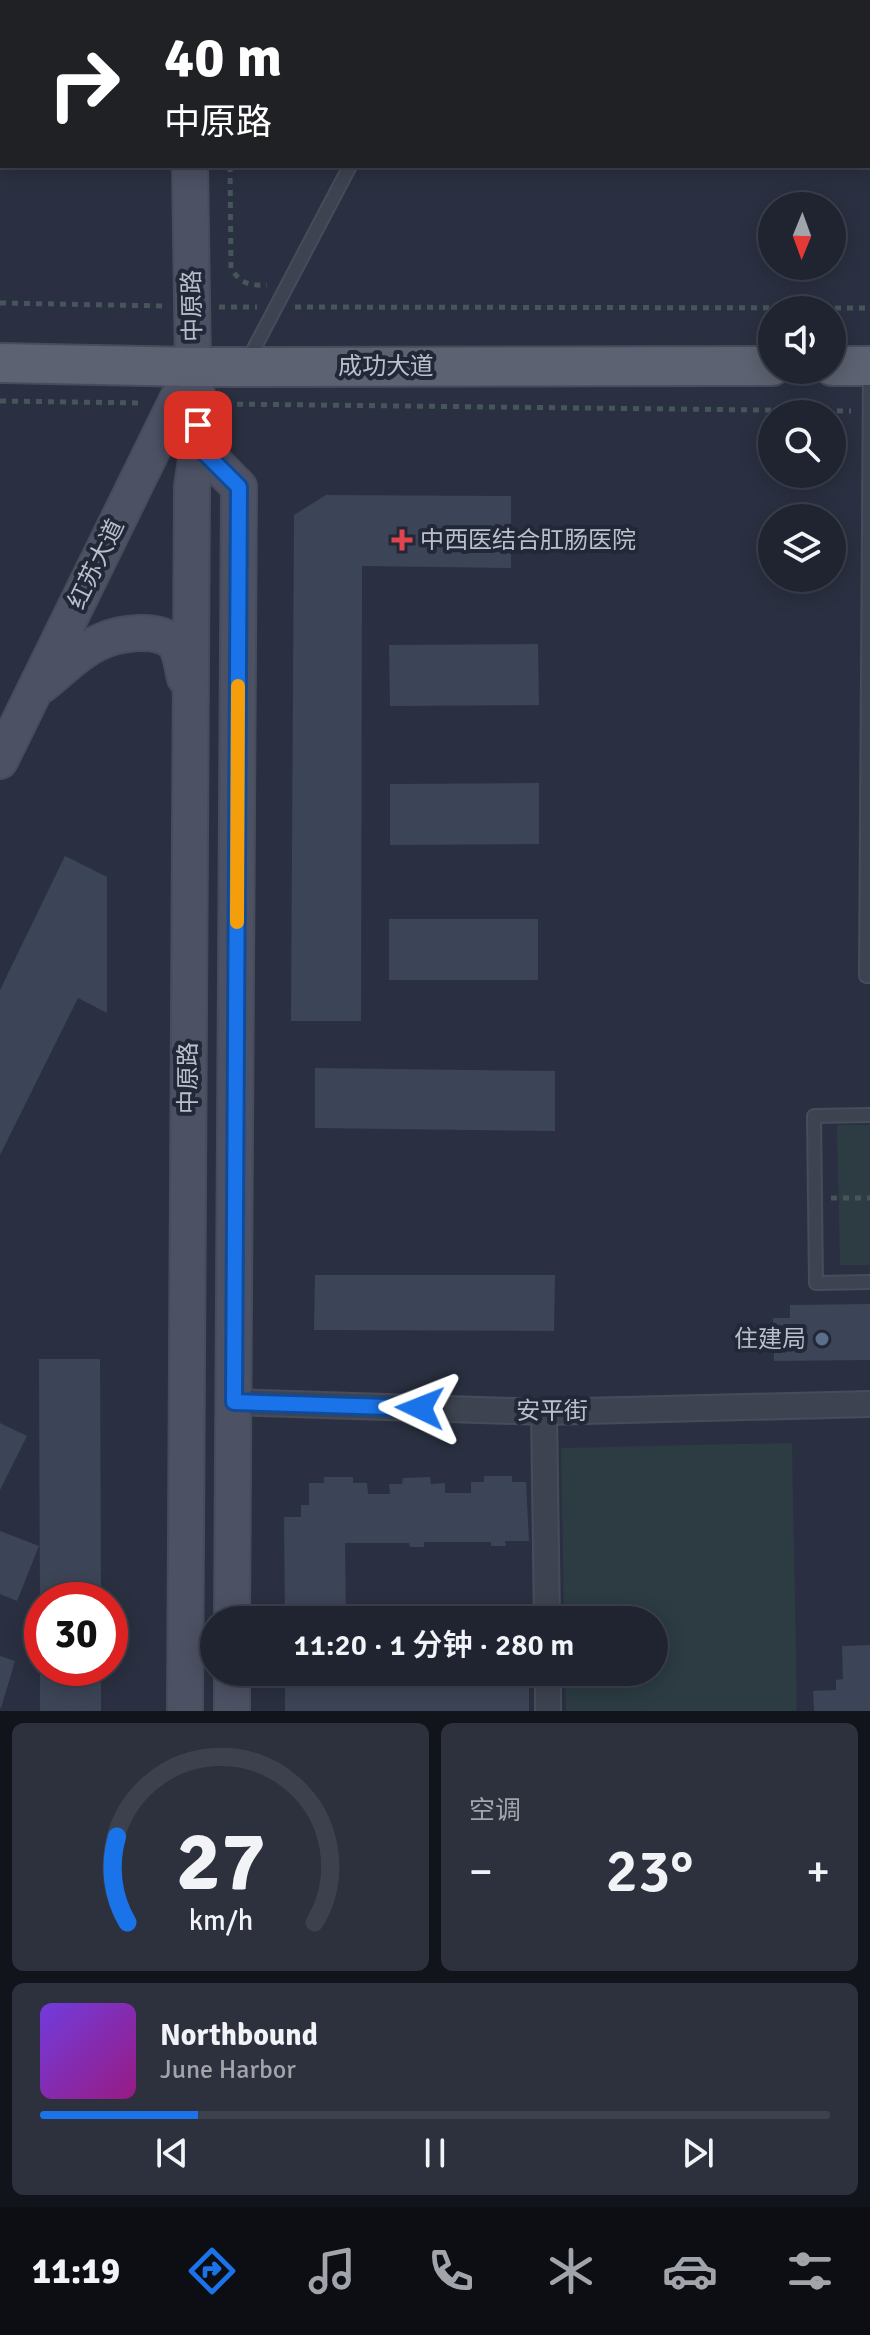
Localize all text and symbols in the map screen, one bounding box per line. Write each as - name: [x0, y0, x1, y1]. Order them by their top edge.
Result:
- text: 40 m: [164, 23, 282, 92]
- icon: right: [32, 32, 136, 136]
- text: 中原路: [164, 100, 272, 145]
- north arrow: [758, 192, 846, 280]
- map controls: [758, 192, 846, 592]
- street label: 中原路: [176, 270, 208, 342]
- button: sound: [758, 296, 846, 384]
- street label: 成功大道: [338, 351, 434, 381]
- pin: [164, 391, 232, 459]
- button: search: [758, 400, 846, 488]
- icon: arrive: [176, 403, 220, 447]
- button: layers: [758, 504, 846, 592]
- street label: 红苏大道: [61, 514, 131, 614]
- place label: 中西医结合肛肠医院: [420, 525, 636, 555]
- marker: 中西医结合肛肠医院: [391, 529, 413, 551]
- street label: 中原路: [173, 1042, 203, 1114]
- place label: 住建局: [734, 1324, 806, 1354]
- marker: 住建局: [813, 1330, 831, 1348]
- position arrow: [378, 1366, 462, 1450]
- street label: 安平街: [516, 1396, 588, 1426]
- speed limit sign: 30: [24, 1582, 128, 1686]
- text: 11:20 · 1 分钟 · 280 m: [294, 1627, 574, 1664]
- text: 空调: [469, 1795, 521, 1827]
- text: 27: [176, 1811, 265, 1913]
- text: 23°: [606, 1835, 693, 1909]
- text: −: [469, 1845, 493, 1899]
- text: +: [806, 1845, 830, 1899]
- text: km/h: [188, 1903, 253, 1938]
- text: Northbound: [160, 2017, 318, 2054]
- text: June Harbor: [160, 2054, 296, 2086]
- icon: previous: [150, 2131, 194, 2175]
- icon: pause: [413, 2131, 457, 2175]
- icon: next: [676, 2131, 720, 2175]
- icon: directions: [184, 2243, 240, 2299]
- icon: music: [304, 2243, 360, 2299]
- icon: phone: [423, 2243, 479, 2299]
- icon: climate: [543, 2243, 599, 2299]
- icon: car: [662, 2243, 718, 2299]
- icon: filters: [782, 2243, 838, 2299]
- text: 11:19: [32, 2249, 120, 2294]

